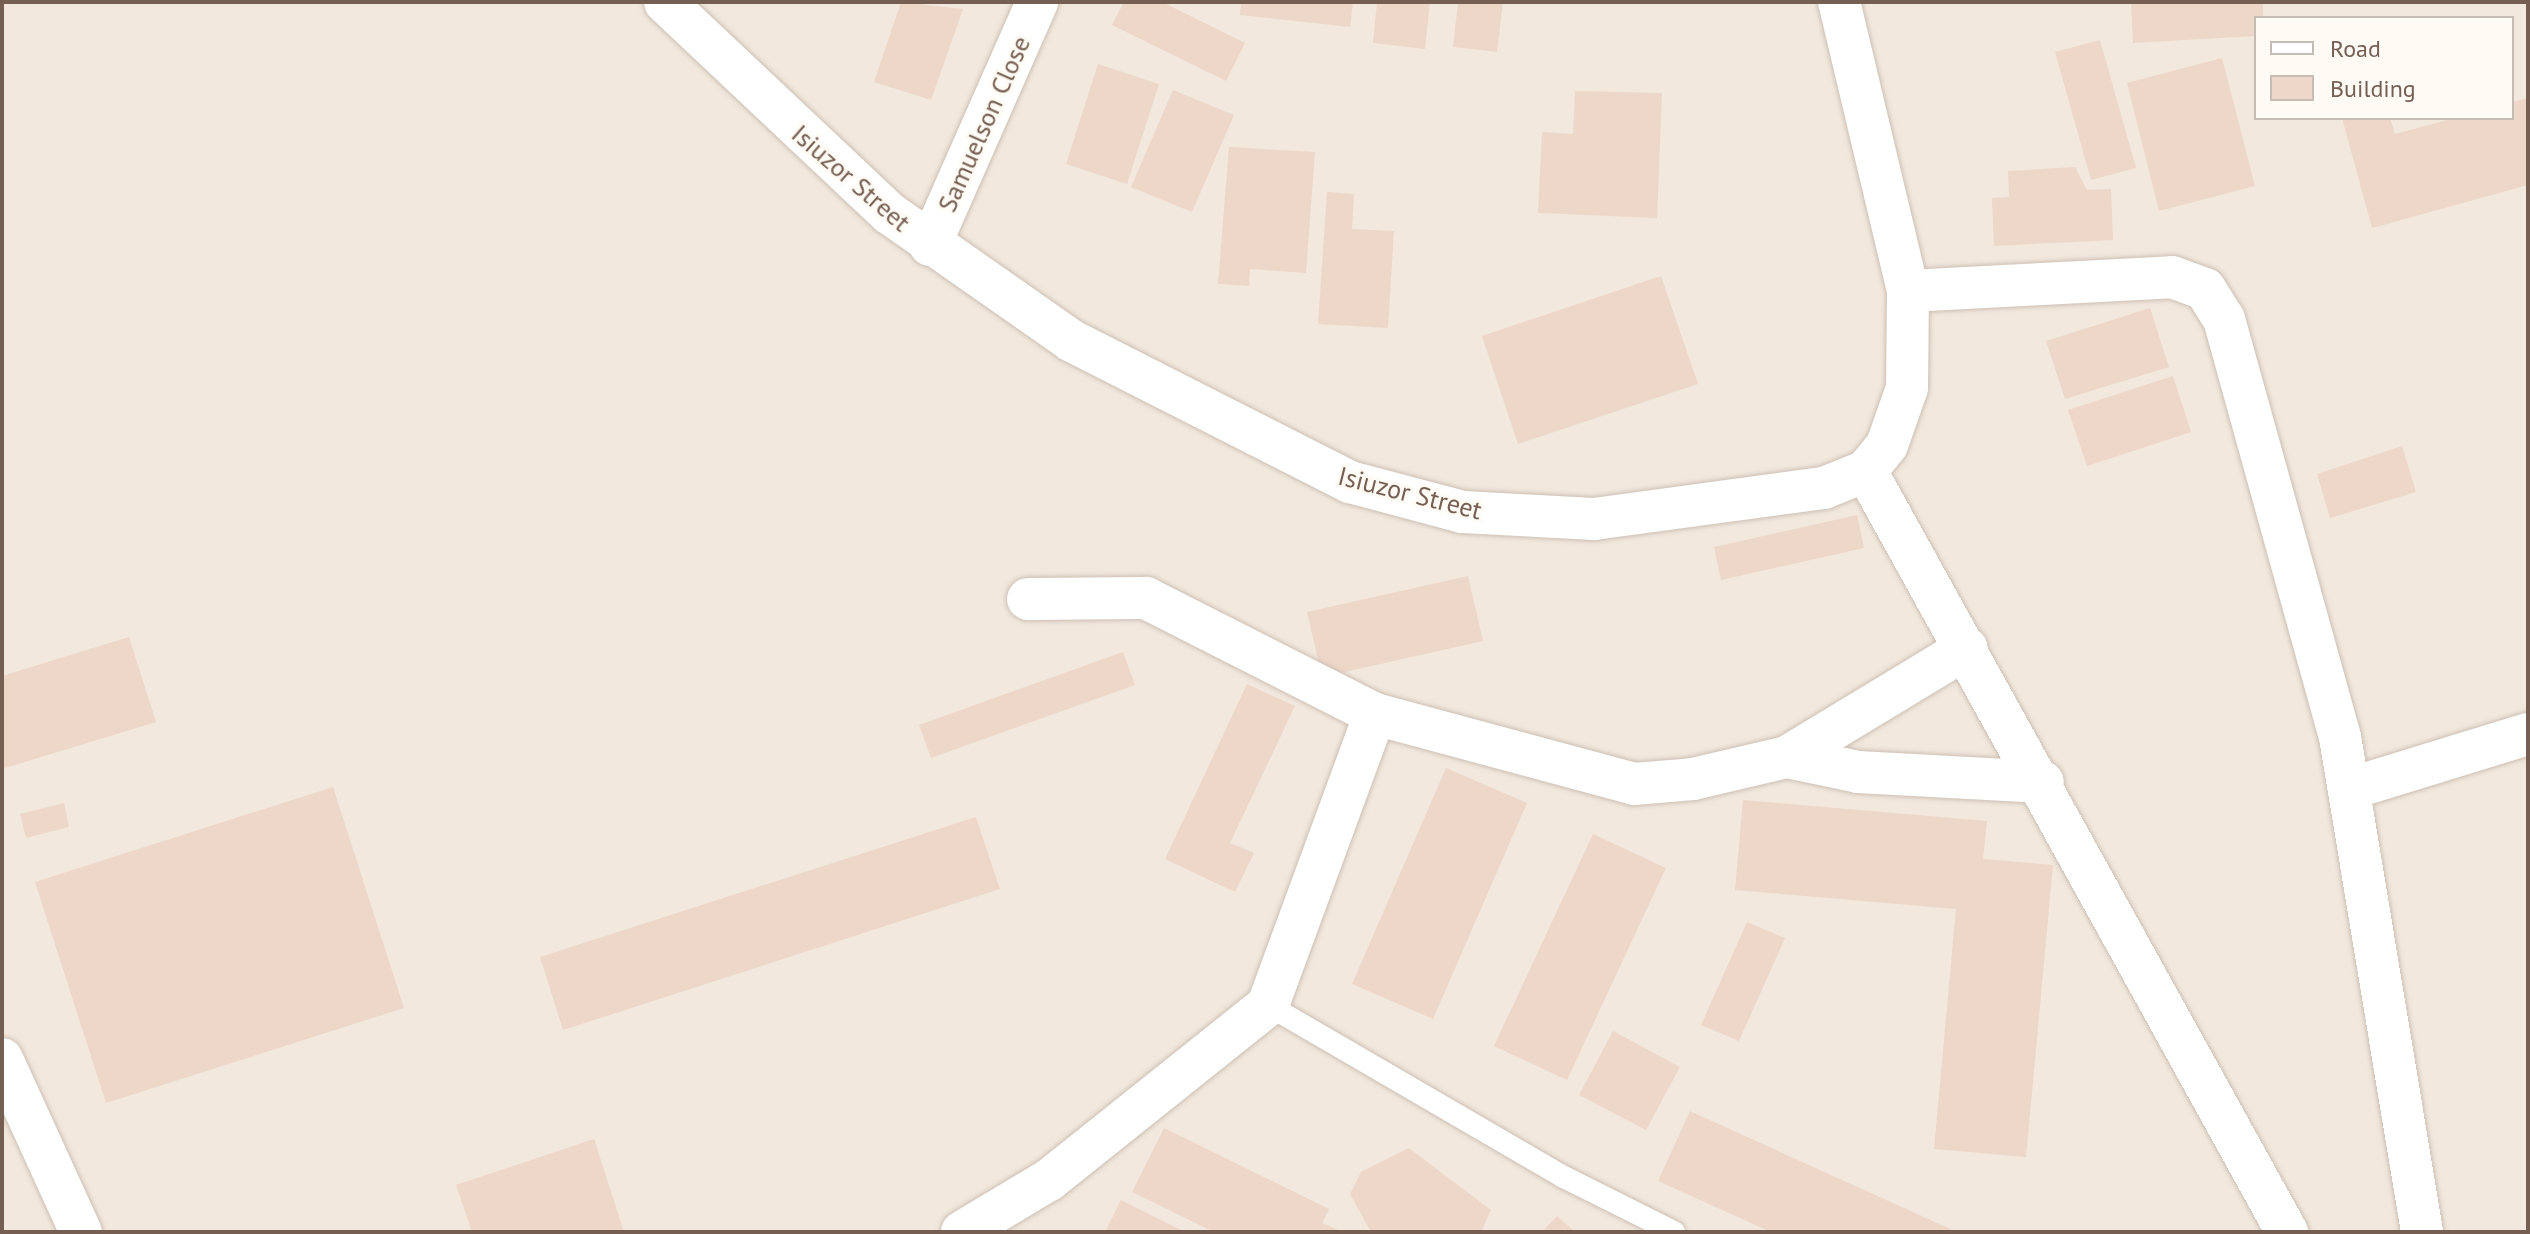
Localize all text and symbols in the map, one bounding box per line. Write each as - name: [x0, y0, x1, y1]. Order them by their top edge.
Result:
- legend: [2254, 16, 2514, 120]
- street label: Samuelson Close: [931, 31, 1037, 217]
- text: Road: [2330, 33, 2381, 64]
- text: Building: [2330, 73, 2416, 104]
- street label: Isiuzor Street: [785, 118, 917, 238]
- street label: Isiuzor Street: [1335, 460, 1485, 526]

